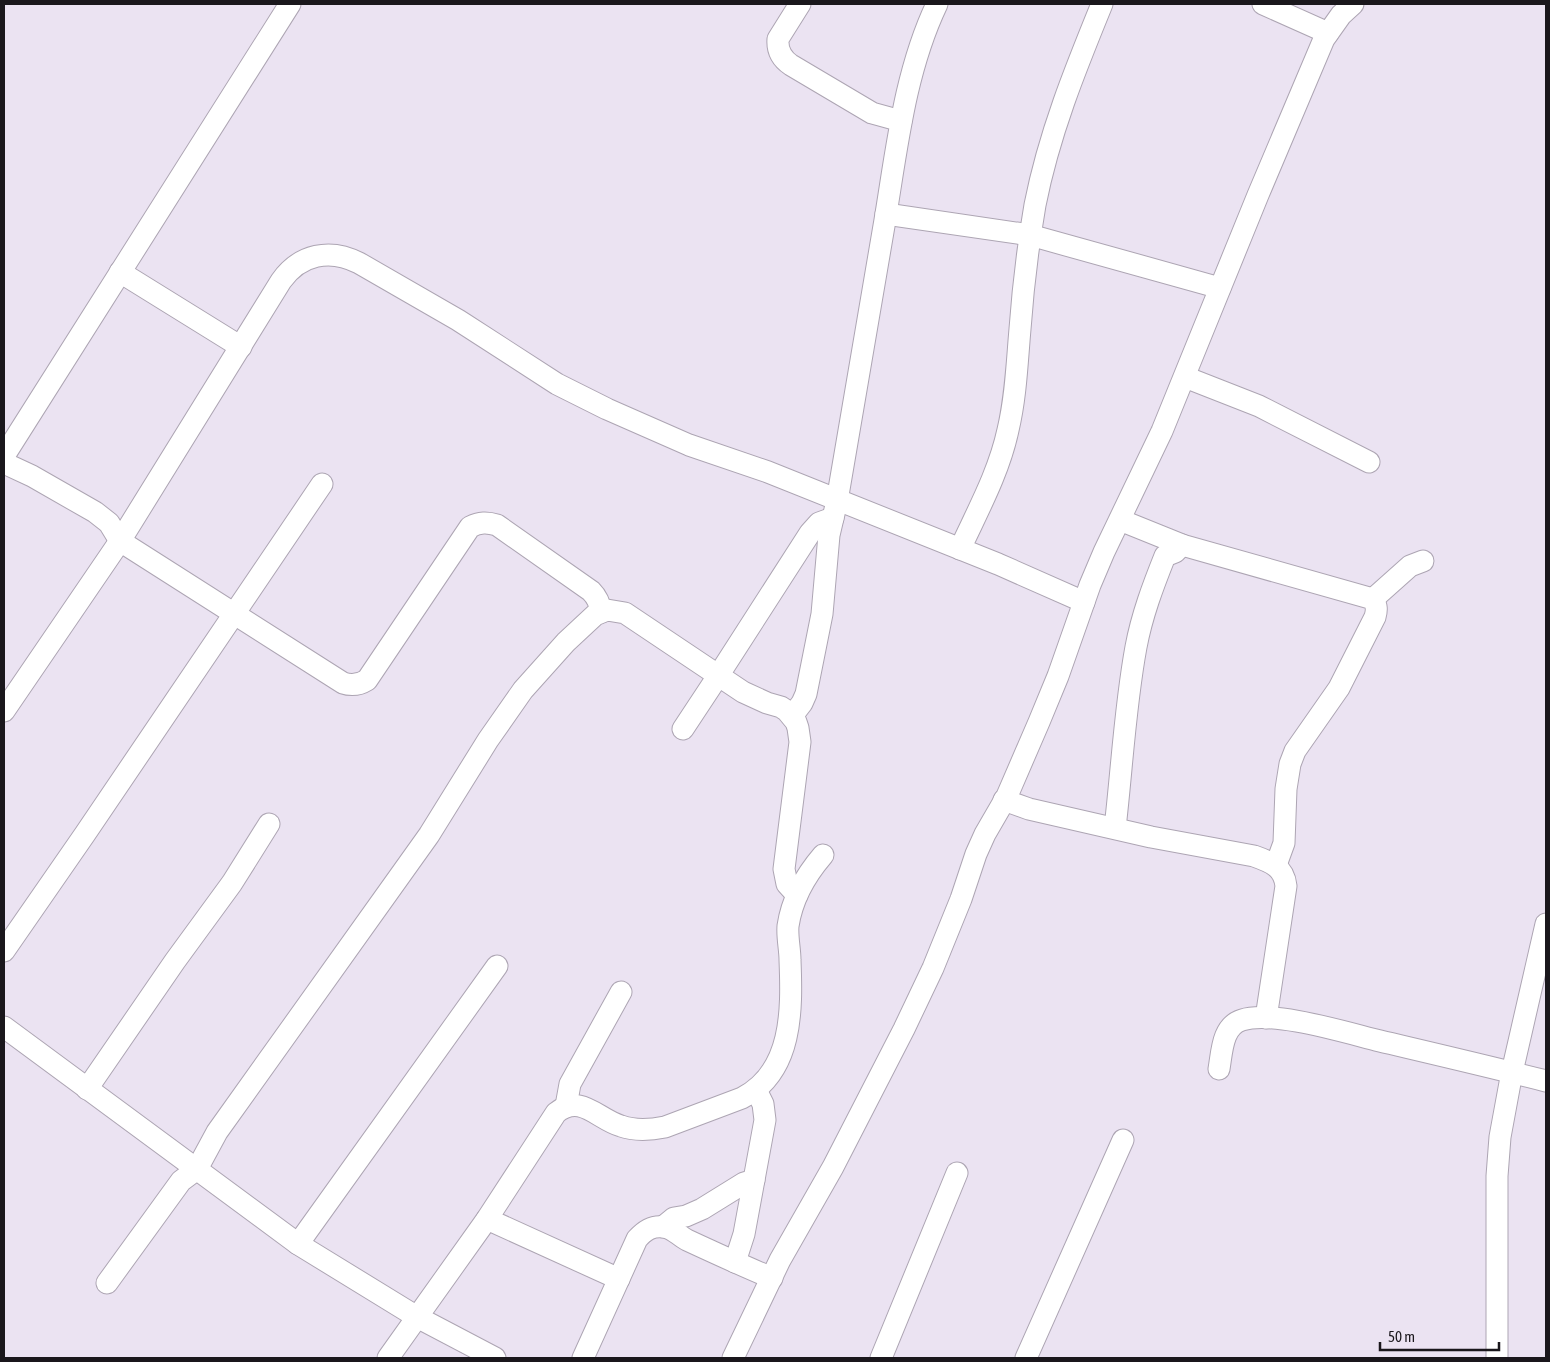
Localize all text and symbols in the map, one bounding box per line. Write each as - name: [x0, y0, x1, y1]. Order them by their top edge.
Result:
- scale bar: [1380, 1320, 1499, 1352]
- text: 50 m: [1388, 1328, 1415, 1345]

